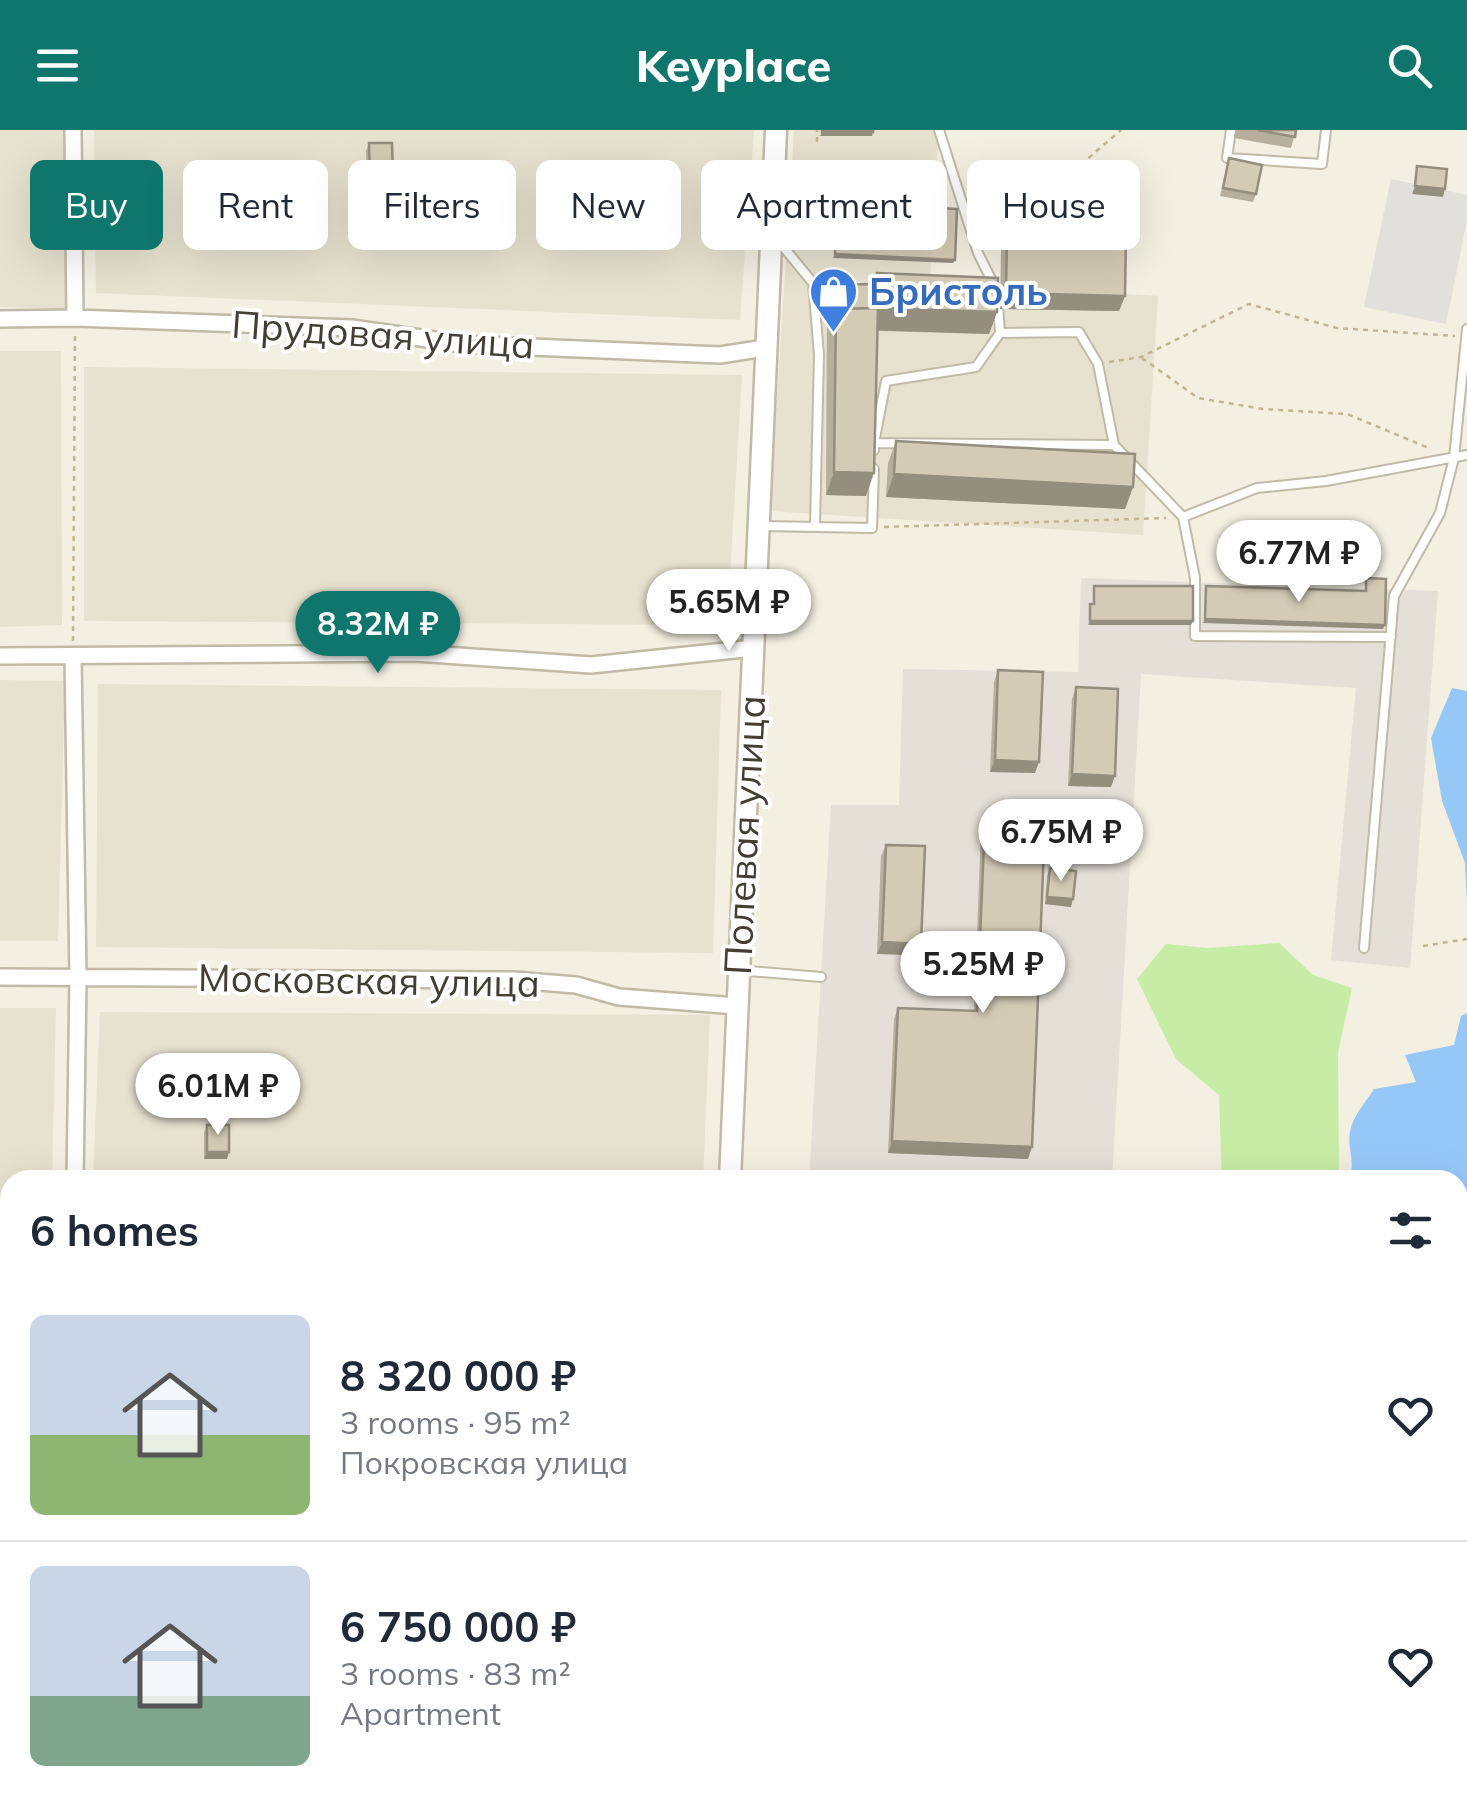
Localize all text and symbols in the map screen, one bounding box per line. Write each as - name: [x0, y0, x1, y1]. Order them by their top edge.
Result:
- text: Keyplace: [636, 37, 831, 93]
- icon: menu: [30, 38, 85, 93]
- icon: search: [1382, 38, 1437, 93]
- chip: Buy: [30, 160, 163, 250]
- chip: Rent: [183, 160, 328, 250]
- chip: Filters: [348, 160, 516, 250]
- chip: New: [536, 160, 681, 250]
- chip: Apartment: [701, 160, 947, 250]
- chip: House: [967, 160, 1140, 250]
- shop icon: Бристоль: [808, 266, 860, 334]
- place label: Бристоль: [869, 267, 1048, 315]
- street label: Прудовая улица: [230, 299, 536, 369]
- pin: 6.77M ₽: [1207, 520, 1391, 605]
- text: 6.77M ₽: [1238, 532, 1360, 572]
- pin: 5.65M ₽: [637, 569, 821, 654]
- text: 5.65M ₽: [668, 581, 790, 621]
- pin: 8.32M ₽: [286, 591, 470, 676]
- text: 8.32M ₽: [317, 603, 439, 643]
- street label: Полевая улица: [713, 694, 775, 976]
- pin: 6.75M ₽: [969, 799, 1153, 884]
- text: 6.75M ₽: [1000, 811, 1122, 851]
- pin: 5.25M ₽: [891, 931, 1075, 1016]
- text: 5.25M ₽: [922, 943, 1044, 983]
- street label: Московская улица: [198, 953, 540, 1007]
- pin: 6.01M ₽: [126, 1053, 310, 1138]
- text: 6.01M ₽: [157, 1065, 279, 1105]
- icon: filters: [1383, 1203, 1438, 1258]
- text: 6 homes: [30, 1204, 199, 1257]
- text: 8 320 000 ₽: [340, 1349, 576, 1402]
- icon: home: [110, 1355, 230, 1475]
- icon: heart: [1383, 1388, 1438, 1443]
- text: 3 rooms · 95 m²: [340, 1402, 571, 1442]
- text: Покровская улица: [340, 1442, 628, 1482]
- text: 6 750 000 ₽: [340, 1600, 576, 1653]
- icon: home: [110, 1606, 230, 1726]
- icon: heart: [1383, 1639, 1438, 1694]
- text: 3 rooms · 83 m²: [340, 1653, 571, 1693]
- text: Apartment: [340, 1693, 501, 1733]

